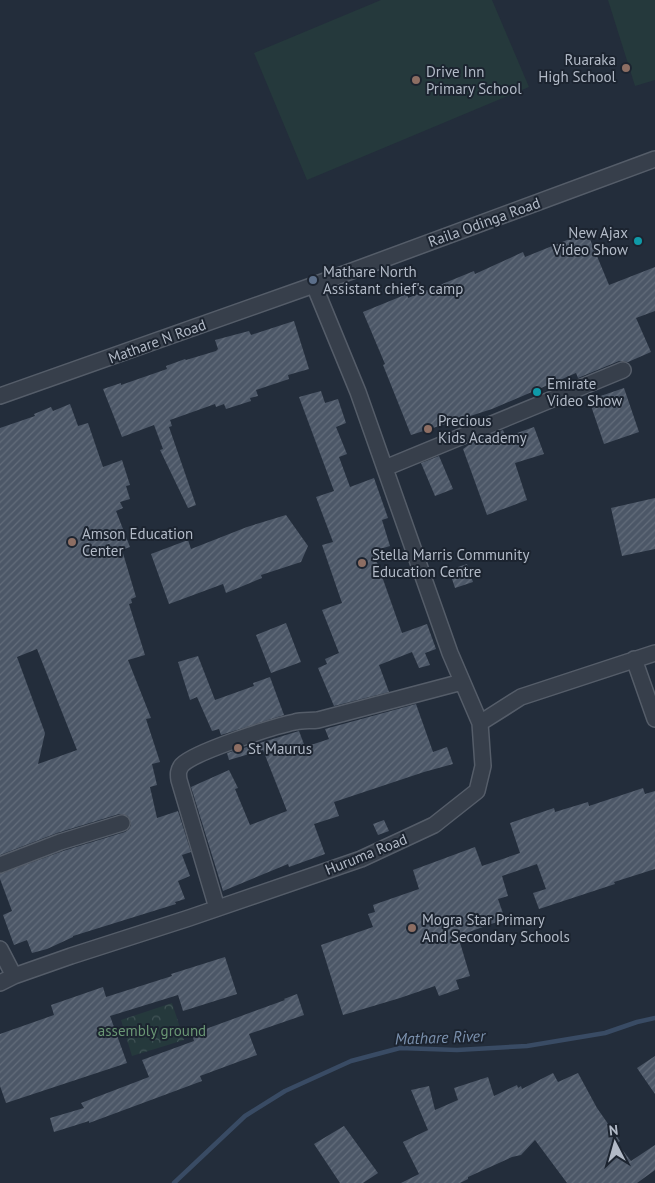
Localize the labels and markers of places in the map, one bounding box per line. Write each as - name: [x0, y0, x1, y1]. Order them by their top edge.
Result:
- place label: Ruaraka High School: [538, 50, 617, 86]
- place label: Drive Inn Primary School: [426, 62, 522, 98]
- marker: Ruaraka High School: [620, 62, 632, 74]
- marker: Drive Inn Primary School: [410, 74, 422, 86]
- place label: New Ajax Video Show: [552, 223, 628, 259]
- marker: New Ajax Video Show: [632, 235, 644, 247]
- place label: Mathare North Assistant chief's camp: [323, 262, 463, 298]
- marker: Mathare North Assistant chief's camp: [307, 274, 319, 286]
- place label: Emirate Video Show: [546, 374, 622, 410]
- marker: Emirate Video Show: [531, 386, 543, 398]
- place label: Precious Kids Academy: [438, 411, 527, 447]
- marker: Precious Kids Academy: [422, 423, 434, 435]
- place label: Amson Education Center: [82, 524, 193, 560]
- marker: Amson Education Center: [66, 536, 78, 548]
- place label: Stella Marris Community Education Centre: [372, 545, 529, 581]
- marker: Stella Marris Community Education Centre: [356, 557, 368, 569]
- place label: St Maurus: [248, 739, 312, 758]
- marker: St Maurus: [232, 742, 244, 754]
- place label: Mogra Star Primary And Secondary Schools: [422, 910, 570, 946]
- marker: Mogra Star Primary And Secondary Schools: [406, 922, 418, 934]

